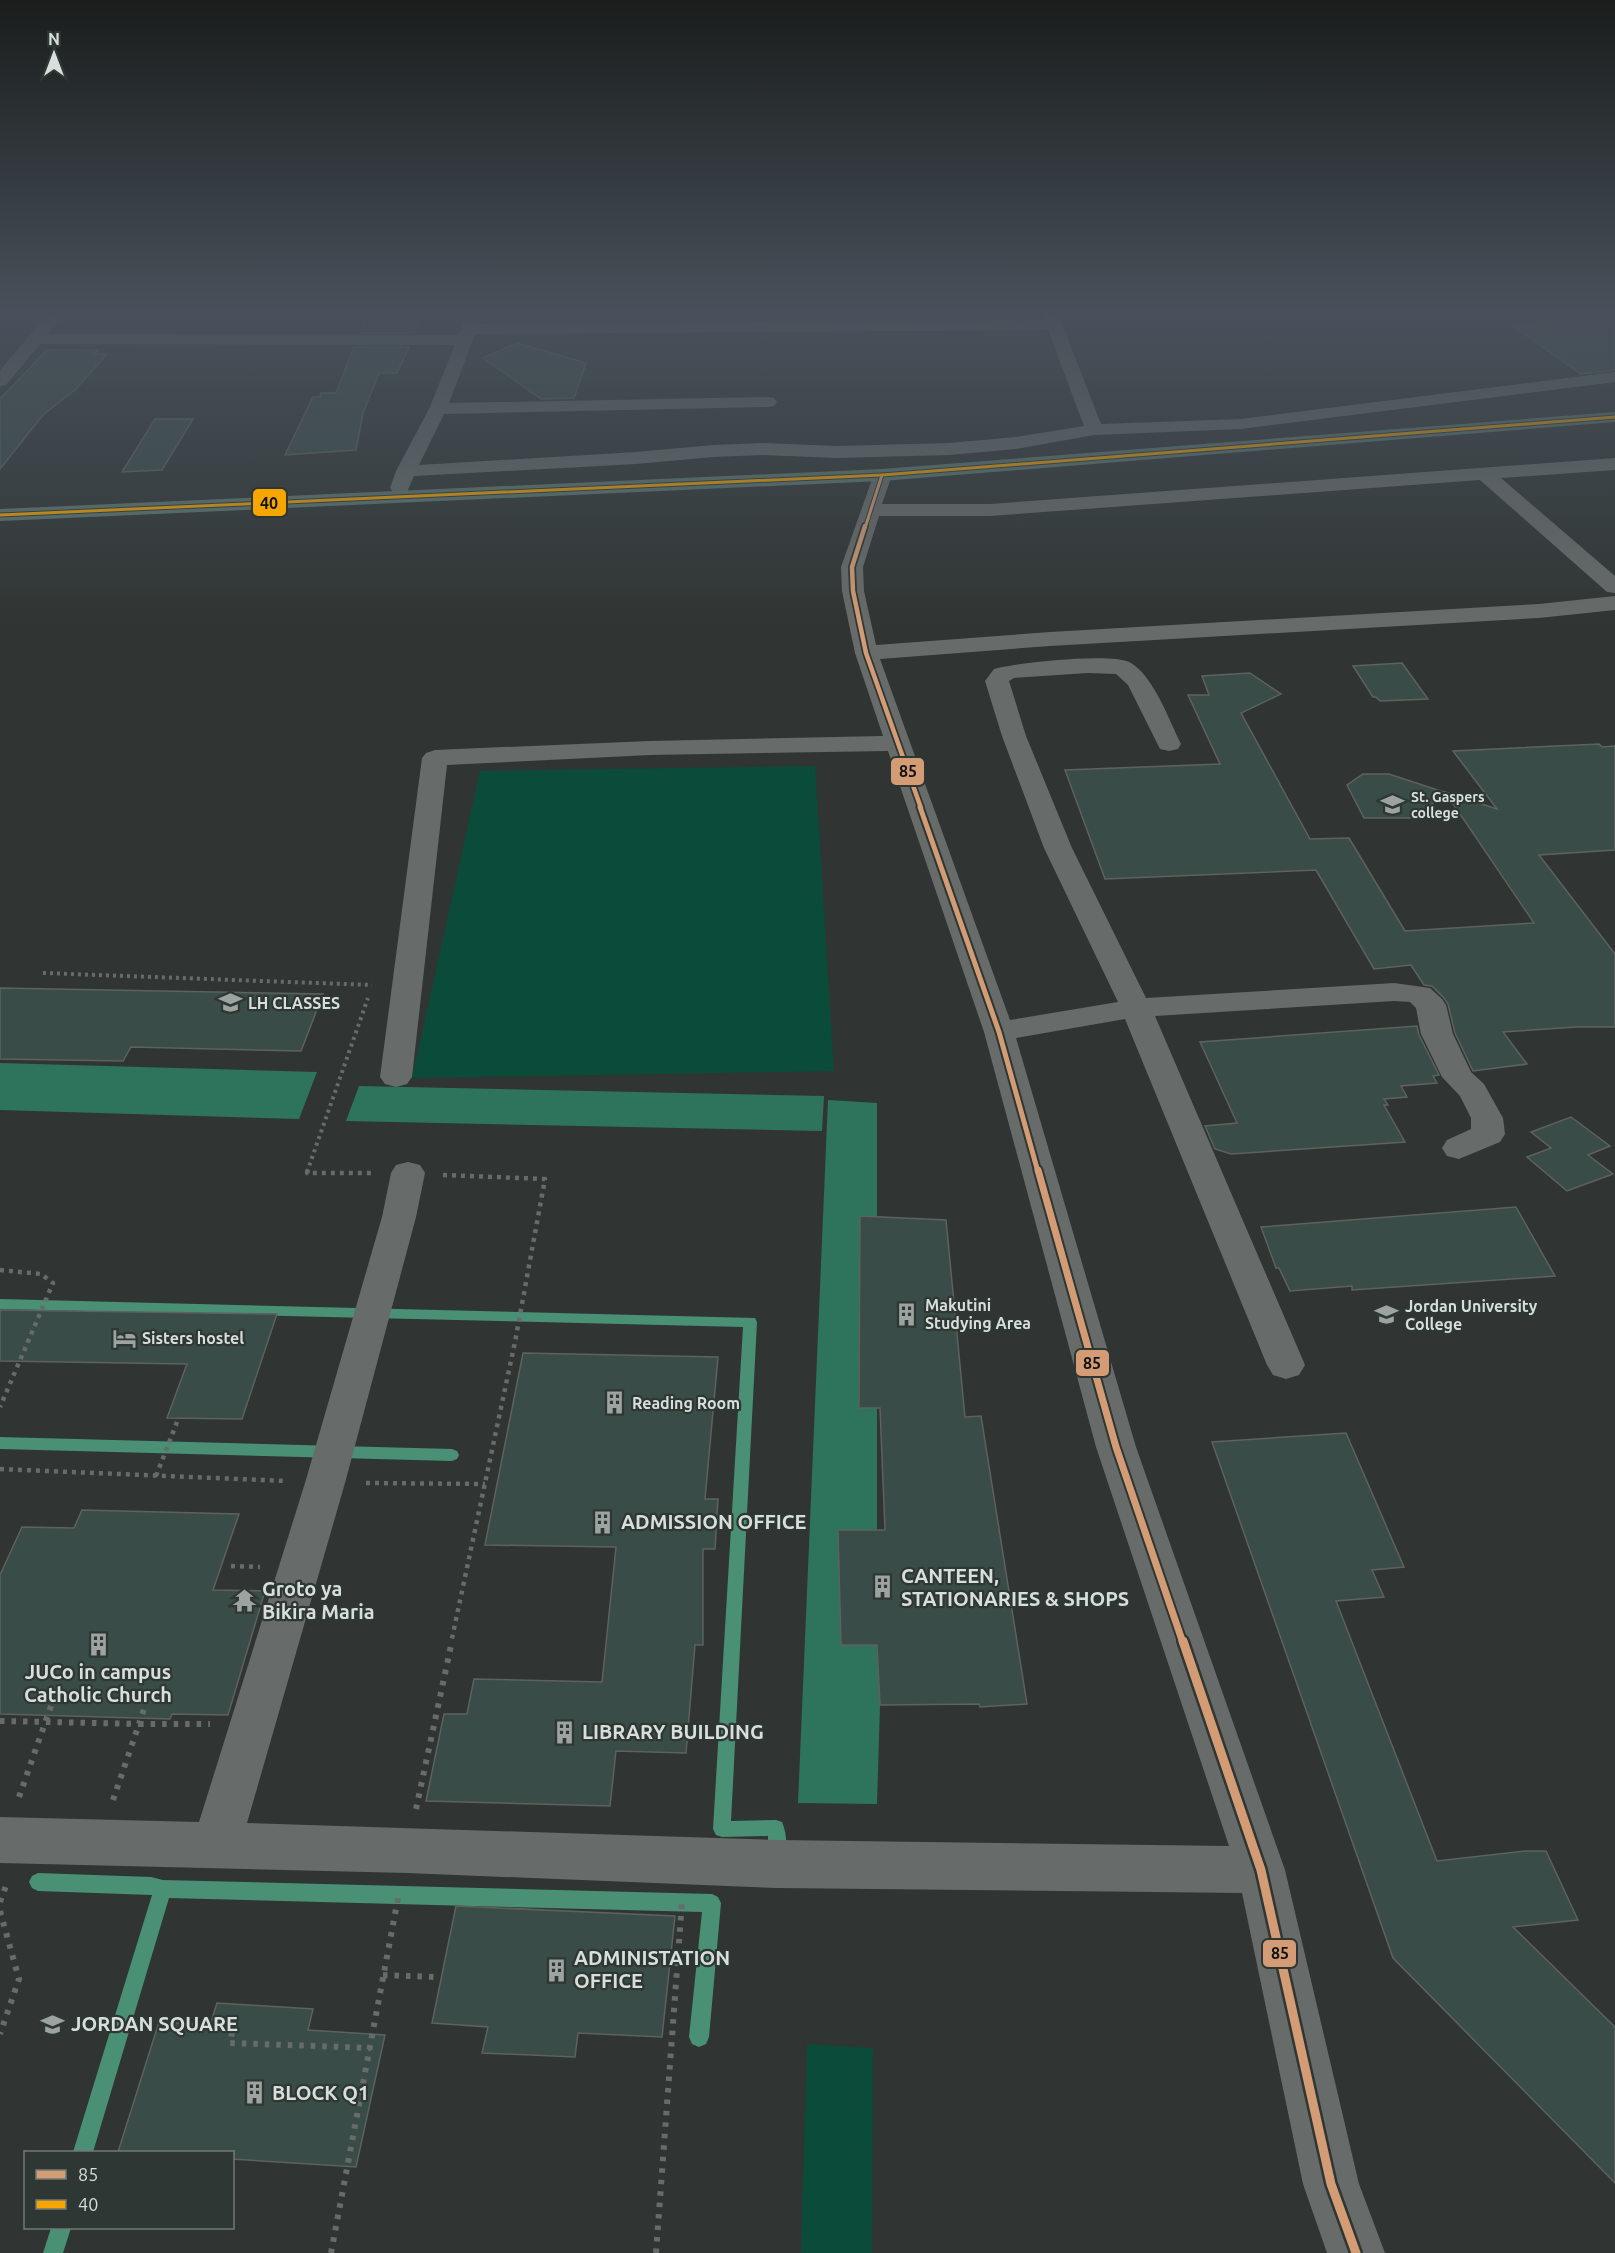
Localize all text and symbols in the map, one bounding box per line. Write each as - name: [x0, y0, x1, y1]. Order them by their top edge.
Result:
- north arrow: [24, 24, 84, 84]
- text: N: [48, 30, 60, 48]
- line badge: 40: [252, 488, 287, 517]
- text: 40: [260, 494, 278, 512]
- line badge: 85: [890, 757, 925, 786]
- text: 85: [899, 762, 917, 780]
- place label: St. Gaspers college: [1411, 789, 1485, 821]
- school or university icon: St. Gaspers college: [1380, 792, 1406, 818]
- school or university icon: LH CLASSES: [217, 990, 243, 1016]
- place label: LH CLASSES: [248, 994, 340, 1012]
- place label: Makutini Studying Area: [925, 1296, 1031, 1332]
- place label: Jordan University College: [1405, 1297, 1538, 1333]
- building icon: Makutini Studying Area: [894, 1301, 920, 1327]
- school or university icon: Jordan University College: [1374, 1302, 1400, 1328]
- hotel icon: Sisters hostel: [111, 1325, 137, 1351]
- place label: Sisters hostel: [142, 1329, 244, 1347]
- line badge: 85: [1075, 1349, 1110, 1377]
- text: 85: [1083, 1354, 1101, 1372]
- building icon: Reading Room: [601, 1390, 627, 1416]
- place label: Reading Room: [632, 1394, 740, 1412]
- building icon: ADMISSION OFFICE: [590, 1509, 616, 1535]
- place label: ADMISSION OFFICE: [621, 1510, 807, 1533]
- place label: CANTEEN, STATIONARIES & SHOPS: [901, 1564, 1129, 1610]
- building icon: CANTEEN, STATIONARIES & SHOPS: [870, 1574, 896, 1600]
- place label: Groto ya Bikira Maria: [262, 1577, 375, 1623]
- temple icon: Groto ya Bikira Maria: [231, 1588, 257, 1614]
- building icon: JUCo in campus Catholic Church: [85, 1632, 111, 1658]
- place label: JUCo in campus Catholic Church: [24, 1660, 172, 1706]
- building icon: LIBRARY BUILDING: [551, 1719, 577, 1745]
- place label: LIBRARY BUILDING: [582, 1720, 764, 1743]
- line badge: 85: [1262, 1939, 1297, 1968]
- text: 85: [1271, 1944, 1289, 1962]
- place label: ADMINISTATION OFFICE: [574, 1946, 730, 1992]
- building icon: ADMINISTATION OFFICE: [543, 1957, 569, 1983]
- school or university icon: JORDAN SQUARE: [40, 2011, 66, 2037]
- place label: JORDAN SQUARE: [71, 2012, 238, 2035]
- building icon: BLOCK Q1: [241, 2080, 267, 2106]
- place label: BLOCK Q1: [272, 2081, 369, 2104]
- legend: [24, 2151, 234, 2229]
- text: 85: [78, 2164, 98, 2184]
- text: 40: [78, 2194, 98, 2214]

